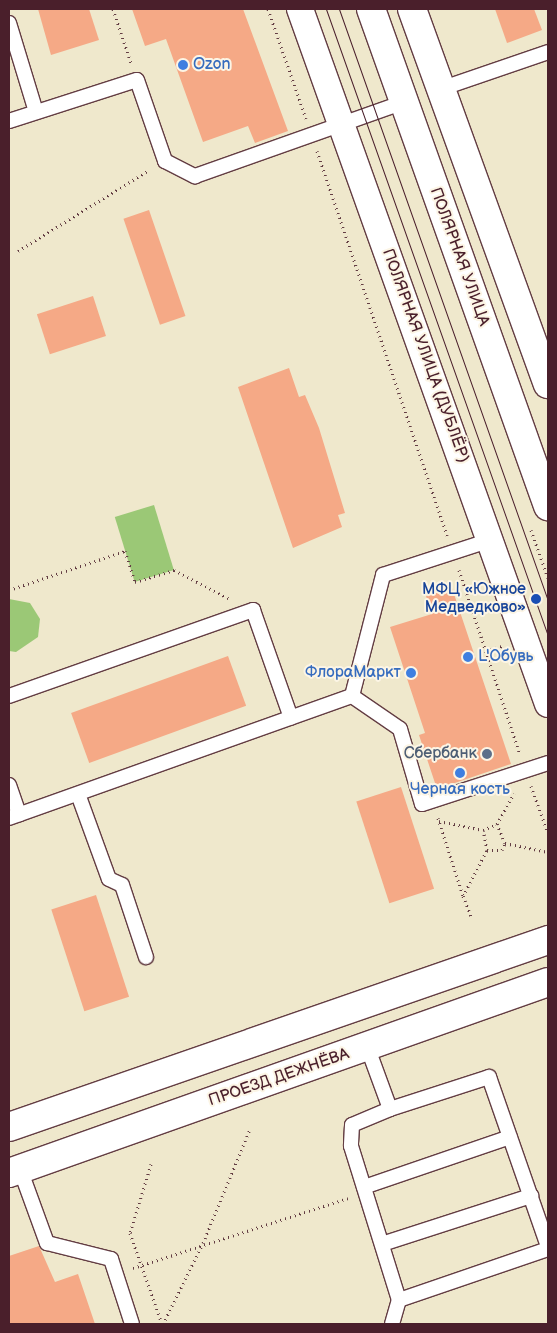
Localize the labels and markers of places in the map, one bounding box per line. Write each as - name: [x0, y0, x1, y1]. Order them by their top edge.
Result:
- place label: Ozon: [193, 55, 231, 75]
- marker: Ozon: [177, 59, 189, 71]
- place label: МФЦ «Южное Медведково»: [422, 580, 526, 618]
- marker: МФЦ «Южное Медведково»: [530, 593, 542, 605]
- place label: L'Обувь: [478, 647, 533, 667]
- marker: L'Обувь: [462, 651, 474, 663]
- place label: ФлораМаркт: [305, 663, 401, 683]
- marker: ФлораМаркт: [405, 667, 417, 679]
- place label: Сбербанк: [404, 744, 477, 764]
- marker: Сбербанк: [481, 748, 493, 760]
- marker: Черная кость: [454, 767, 466, 779]
- place label: Черная кость: [410, 780, 510, 800]

